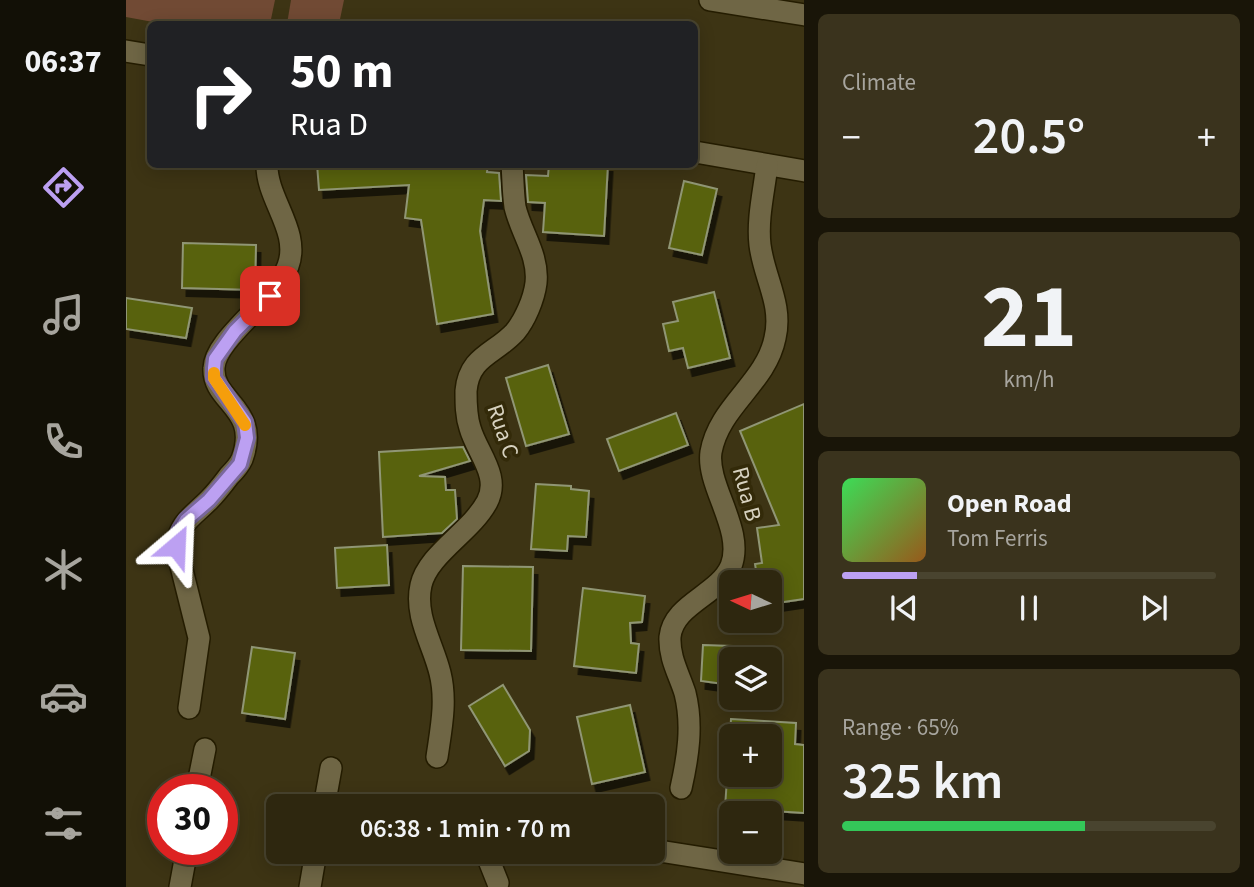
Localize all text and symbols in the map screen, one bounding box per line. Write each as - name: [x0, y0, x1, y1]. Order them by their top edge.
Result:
- text: 50 m: [290, 37, 394, 107]
- text: 06:37: [24, 39, 102, 85]
- icon: right: [175, 49, 266, 140]
- text: Climate: [842, 66, 916, 99]
- text: 20.5°: [973, 100, 1085, 174]
- text: Rua D: [290, 102, 368, 148]
- text: −: [842, 111, 861, 165]
- text: +: [1197, 111, 1216, 165]
- icon: directions: [39, 163, 88, 212]
- text: 21: [981, 253, 1077, 382]
- pin: [240, 266, 300, 326]
- icon: arrive: [251, 277, 289, 315]
- icon: music: [39, 290, 88, 339]
- text: km/h: [1003, 363, 1055, 396]
- street label: Rua C: [478, 400, 528, 462]
- icon: phone: [39, 417, 88, 466]
- street label: Rua B: [724, 463, 770, 525]
- text: Open Road: [947, 485, 1072, 522]
- position arrow: [139, 509, 213, 583]
- text: Tom Ferris: [947, 522, 1048, 555]
- icon: climate: [39, 545, 88, 594]
- north arrow: [719, 570, 782, 634]
- map controls: [719, 570, 782, 864]
- icon: previous: [885, 589, 923, 627]
- icon: pause: [1010, 589, 1048, 627]
- icon: next: [1135, 589, 1173, 627]
- button: layers: [719, 647, 782, 710]
- icon: car: [39, 672, 88, 721]
- text: Range · 65%: [842, 711, 959, 744]
- button: +: [719, 724, 782, 787]
- text: 325 km: [842, 745, 1003, 819]
- speed limit sign: 30: [147, 774, 238, 865]
- icon: filters: [39, 799, 88, 848]
- button: −: [719, 801, 782, 864]
- text: 06:38 · 1 min · 70 m: [360, 810, 571, 847]

